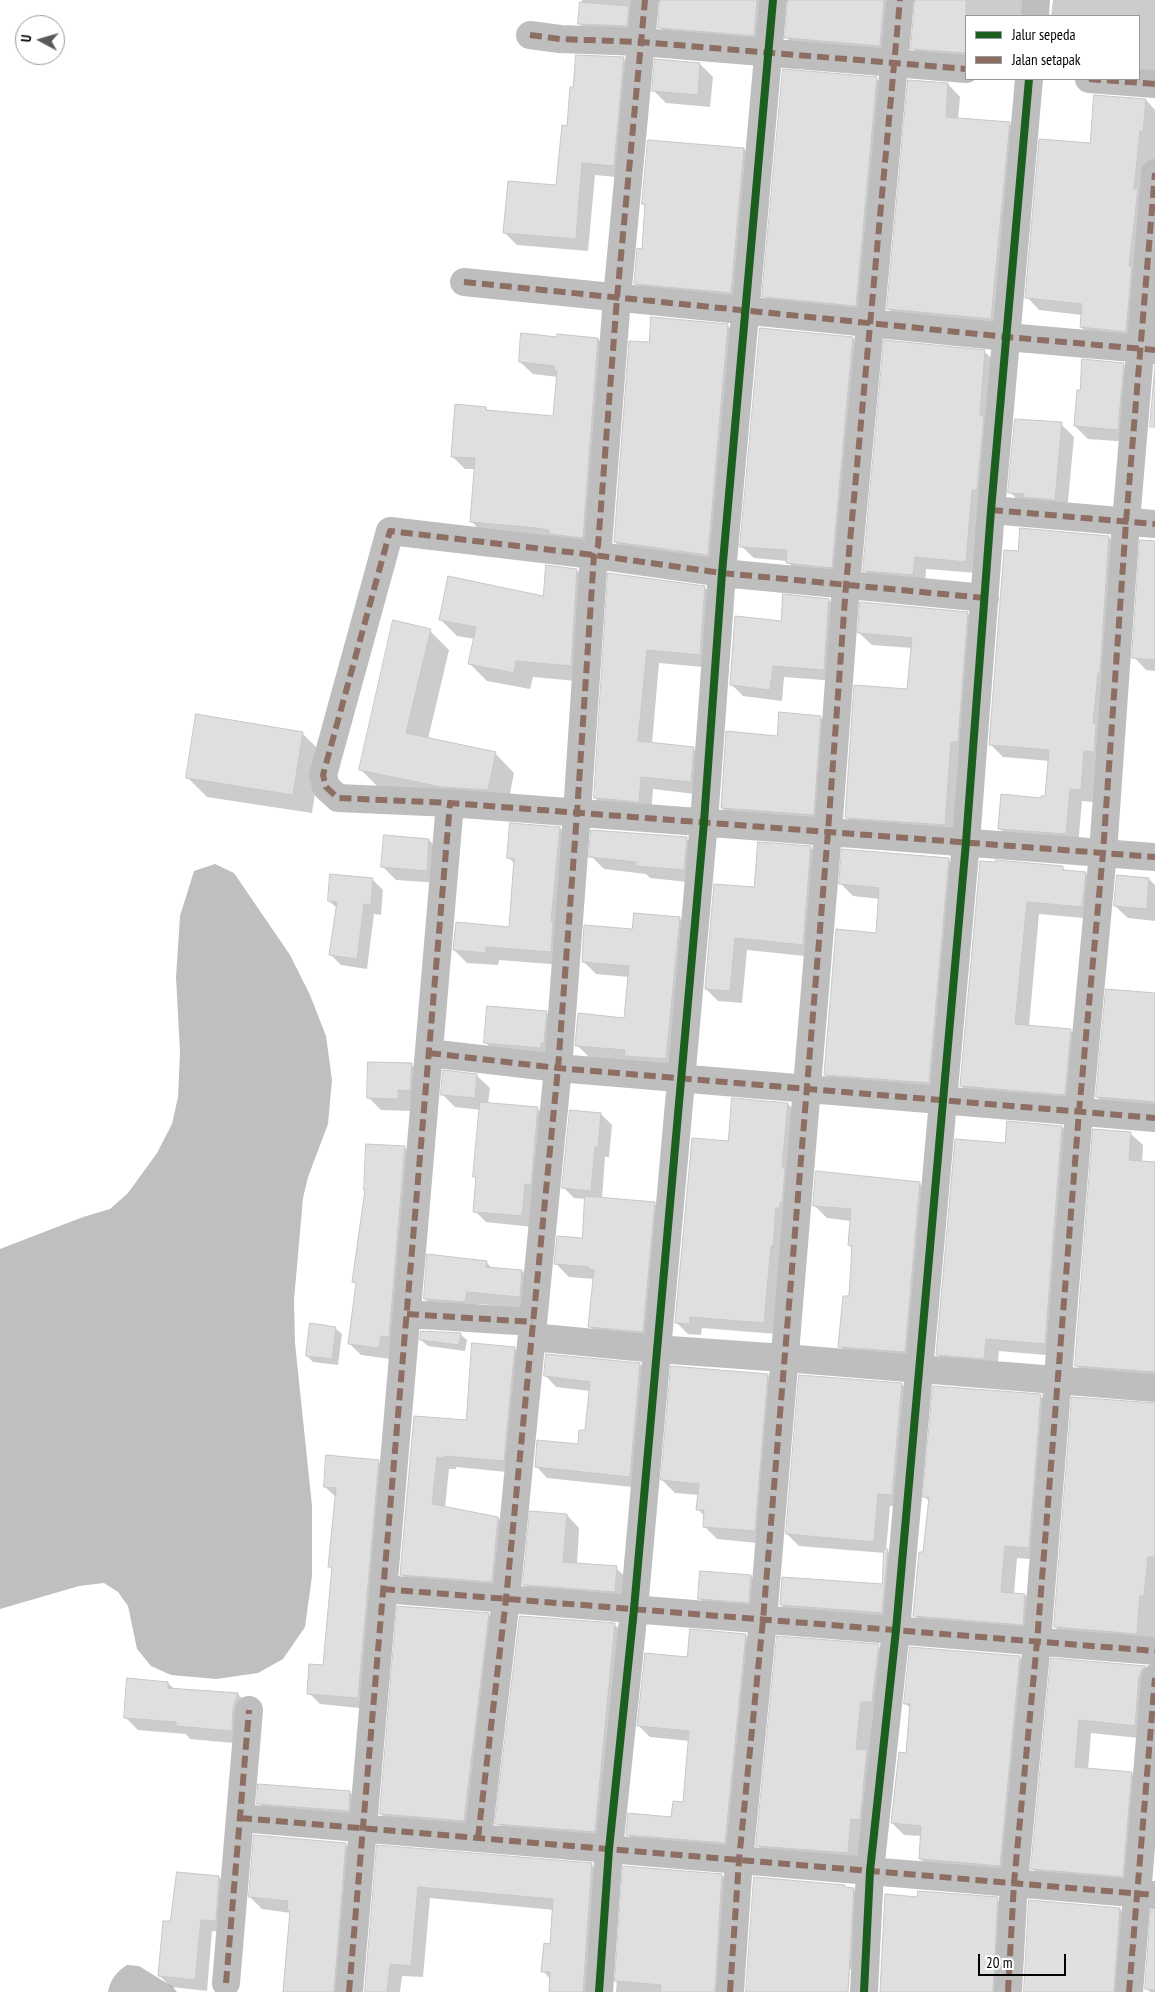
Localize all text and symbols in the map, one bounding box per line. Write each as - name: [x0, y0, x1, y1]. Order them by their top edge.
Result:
- north arrow: [15, 15, 65, 65]
- legend: [965, 15, 1140, 80]
- text: Jalur sepeda: [1012, 25, 1075, 44]
- text: U: [17, 34, 35, 43]
- text: Jalan setapak: [1012, 50, 1081, 69]
- scale bar: [980, 1944, 1068, 1976]
- text: 20 m: [986, 1953, 1012, 1972]

